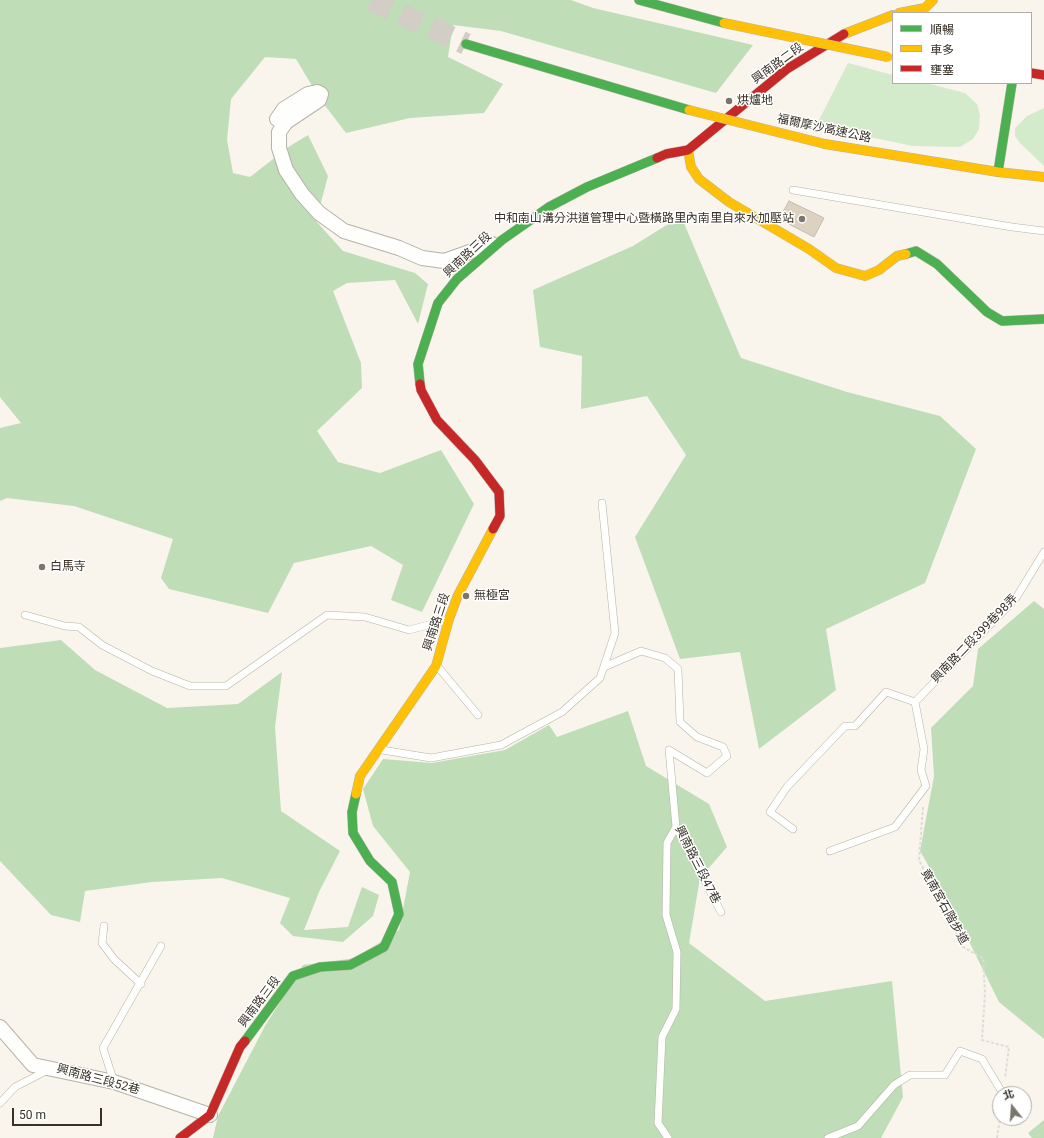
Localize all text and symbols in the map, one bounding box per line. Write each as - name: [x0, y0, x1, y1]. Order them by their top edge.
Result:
- legend: [892, 12, 1032, 84]
- text: 順暢: [930, 23, 954, 37]
- street label: 興南路二段: [749, 41, 807, 87]
- text: 車多: [930, 43, 954, 57]
- text: 壅塞: [930, 63, 954, 77]
- place label: 烘爐地: [737, 94, 773, 108]
- marker: 烘爐地: [724, 96, 734, 106]
- street label: 福爾摩沙高速公路: [776, 112, 872, 146]
- place label: 中和南山溝分洪道管理中心暨橫路里內南里自來水加壓站: [494, 212, 794, 226]
- marker: 中和南山溝分洪道管理中心暨橫路里內南里自來水加壓站: [797, 214, 807, 224]
- street label: 興南路三段: [441, 229, 495, 281]
- place label: 白馬寺: [50, 560, 86, 574]
- marker: 白馬寺: [37, 562, 47, 572]
- place label: 無極宮: [474, 589, 510, 603]
- street label: 興南路三段: [421, 591, 453, 653]
- marker: 無極宮: [461, 591, 471, 601]
- street label: 興南路二段399巷98弄: [929, 592, 1021, 686]
- street label: 興南路三段47巷: [671, 824, 723, 906]
- street label: 竟南宮石階步道: [917, 867, 971, 947]
- street label: 興南路三段: [236, 974, 284, 1030]
- street label: 興南路三段52巷: [55, 1062, 141, 1098]
- north arrow: [992, 1086, 1032, 1126]
- text: 北: [1001, 1087, 1016, 1103]
- scale bar: [14, 1100, 104, 1126]
- text: 50 m: [19, 1108, 46, 1122]

